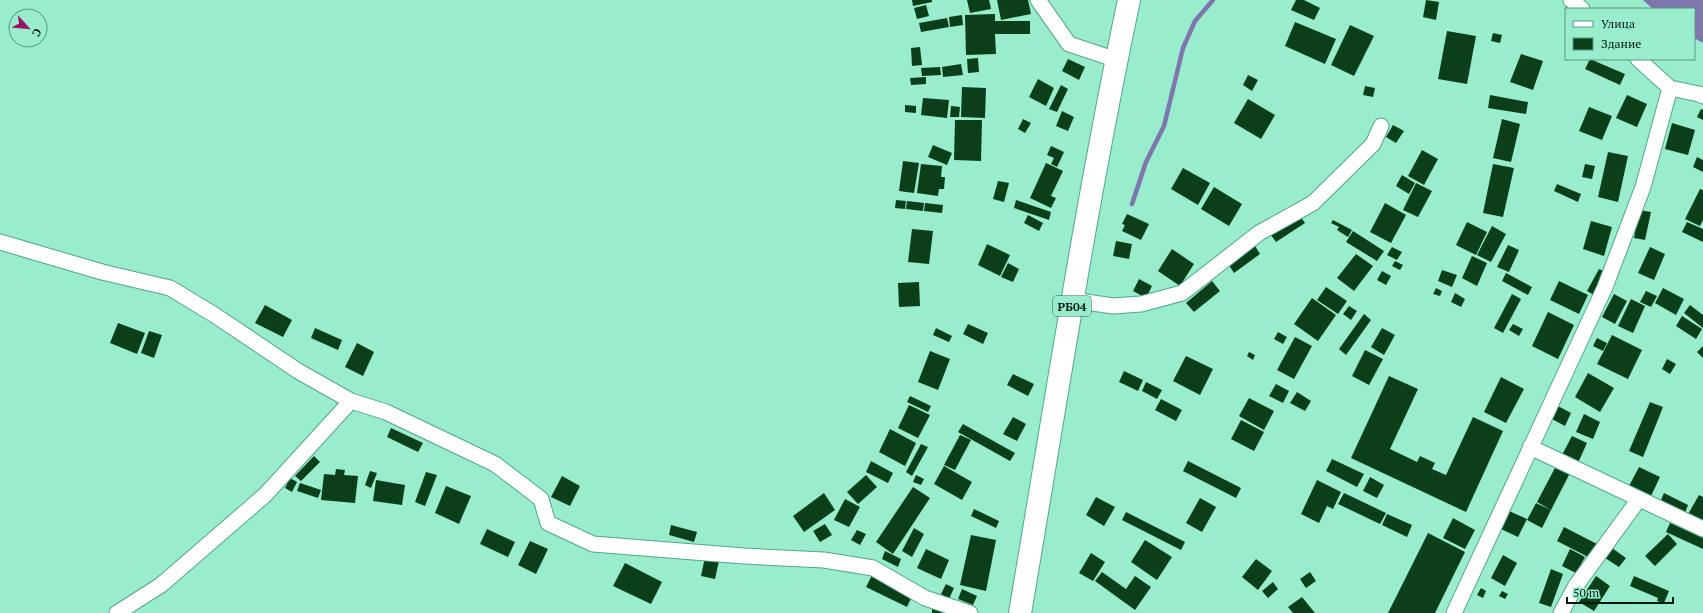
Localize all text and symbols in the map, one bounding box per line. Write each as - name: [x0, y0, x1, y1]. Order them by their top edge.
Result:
- north arrow: [8, 8, 48, 48]
- legend: [1565, 8, 1695, 60]
- text: Улица: [1601, 16, 1635, 31]
- text: С: [29, 26, 45, 39]
- text: Здание: [1601, 36, 1641, 51]
- road number: РБ04: [1053, 296, 1091, 316]
- scale bar: [1567, 579, 1673, 605]
- text: 50 m: [1573, 585, 1600, 600]

